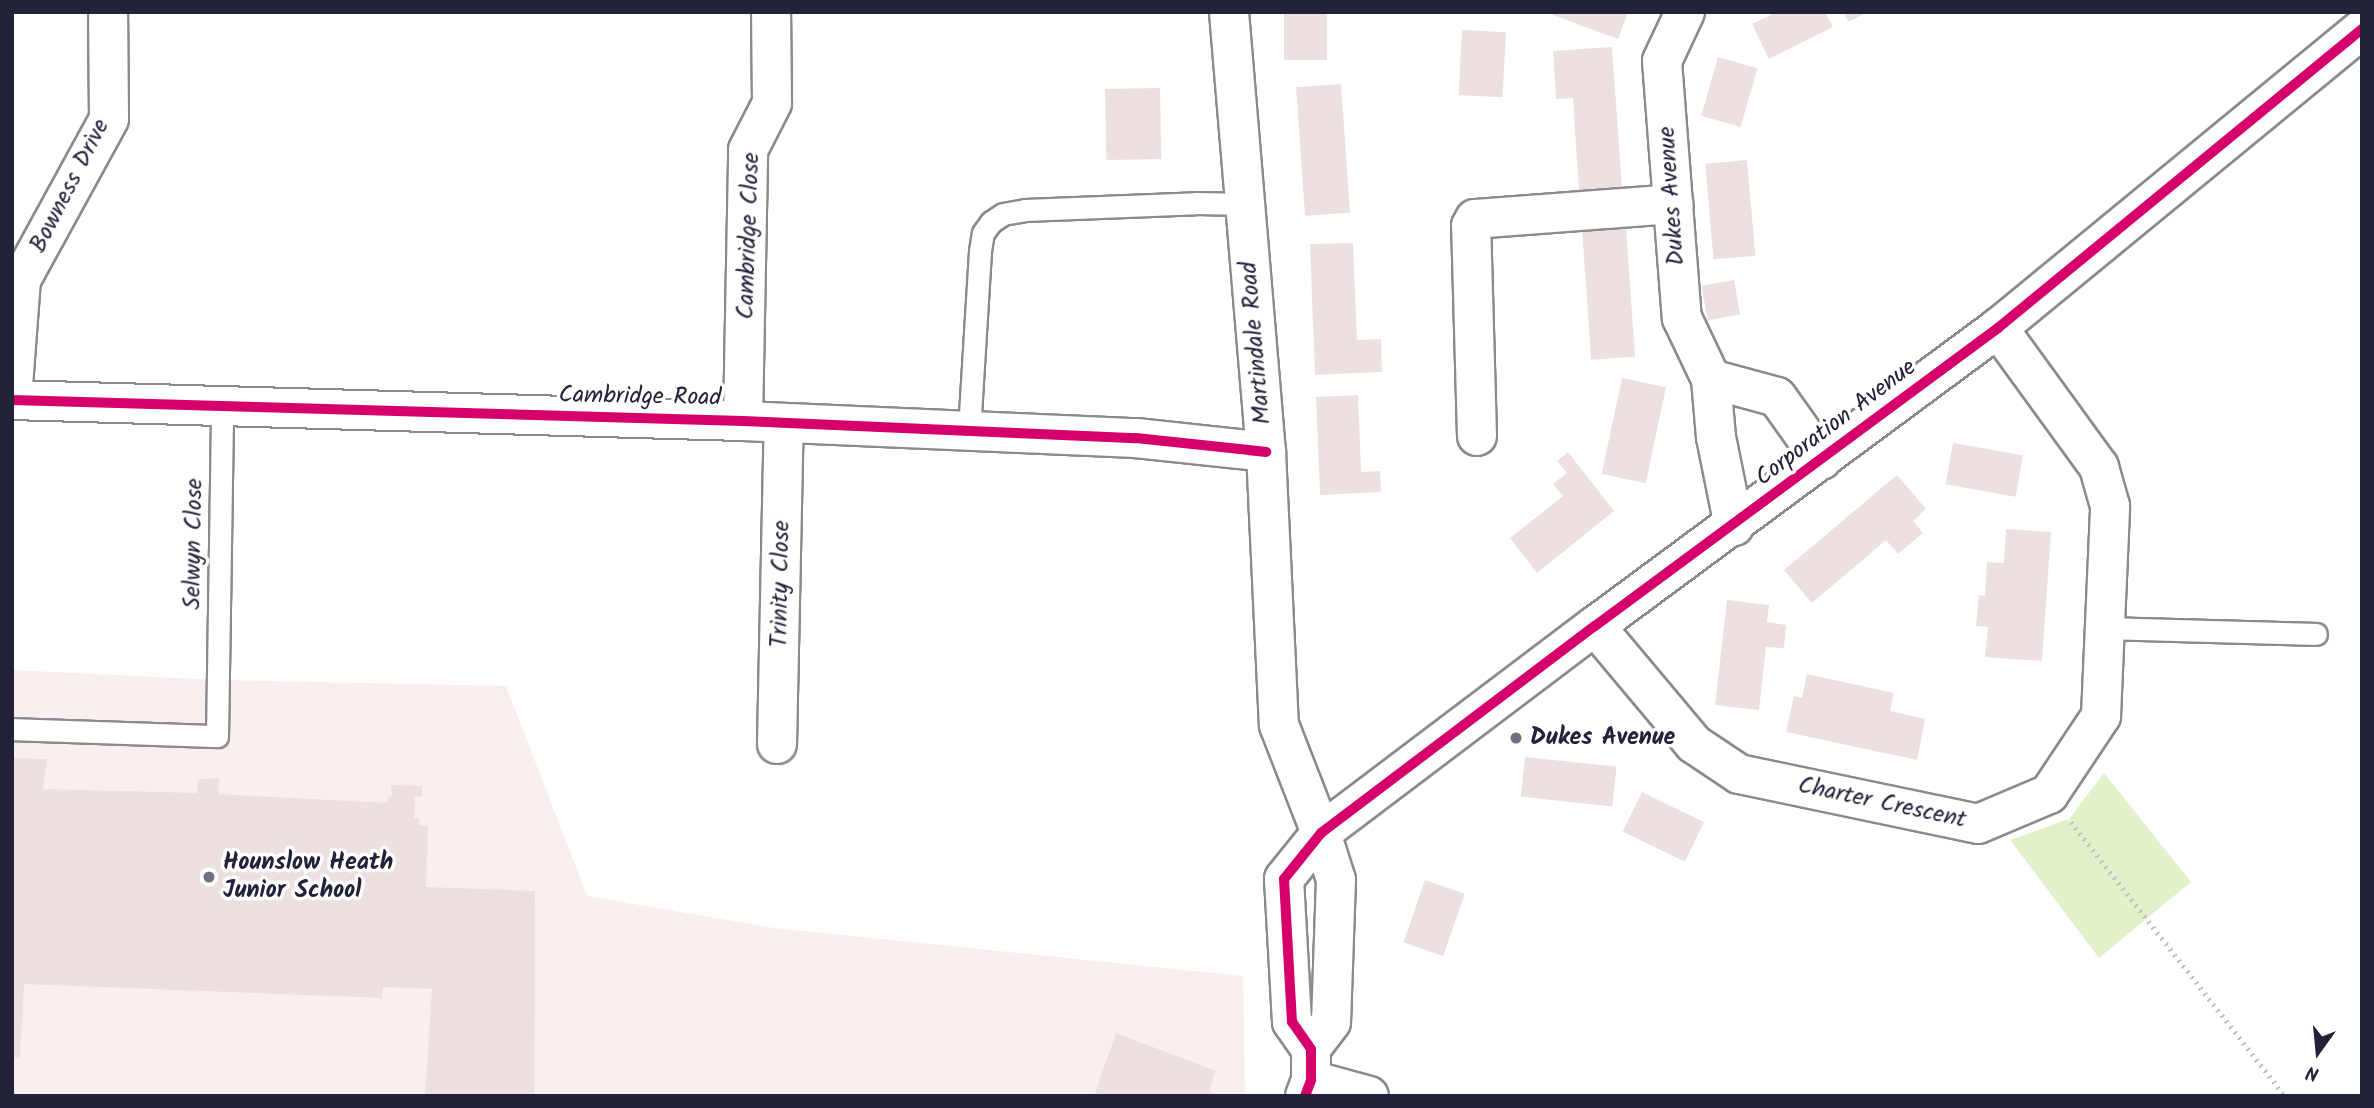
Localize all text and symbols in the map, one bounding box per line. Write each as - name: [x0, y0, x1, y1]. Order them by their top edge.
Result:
- street label: Bowness Drive: [24, 114, 116, 258]
- street label: Dukes Avenue: [1653, 125, 1691, 267]
- street label: Cambridge Close: [732, 152, 766, 320]
- street label: Martindale Road: [1235, 260, 1277, 426]
- street label: Corporation Avenue: [1750, 353, 1922, 493]
- street label: Cambridge Road: [558, 381, 722, 413]
- street label: Selwyn Close: [178, 478, 210, 610]
- street label: Trinity Close: [765, 520, 797, 648]
- place label: Dukes Avenue: [1530, 724, 1675, 752]
- marker: Dukes Avenue: [1508, 730, 1524, 746]
- street label: Charter Crescent: [1795, 771, 1969, 835]
- place label: Hounslow Heath Junior School: [223, 849, 393, 905]
- marker: Hounslow Heath Junior School: [201, 869, 217, 885]
- north arrow: [2283, 1017, 2353, 1087]
- text: N: [2303, 1056, 2322, 1088]

